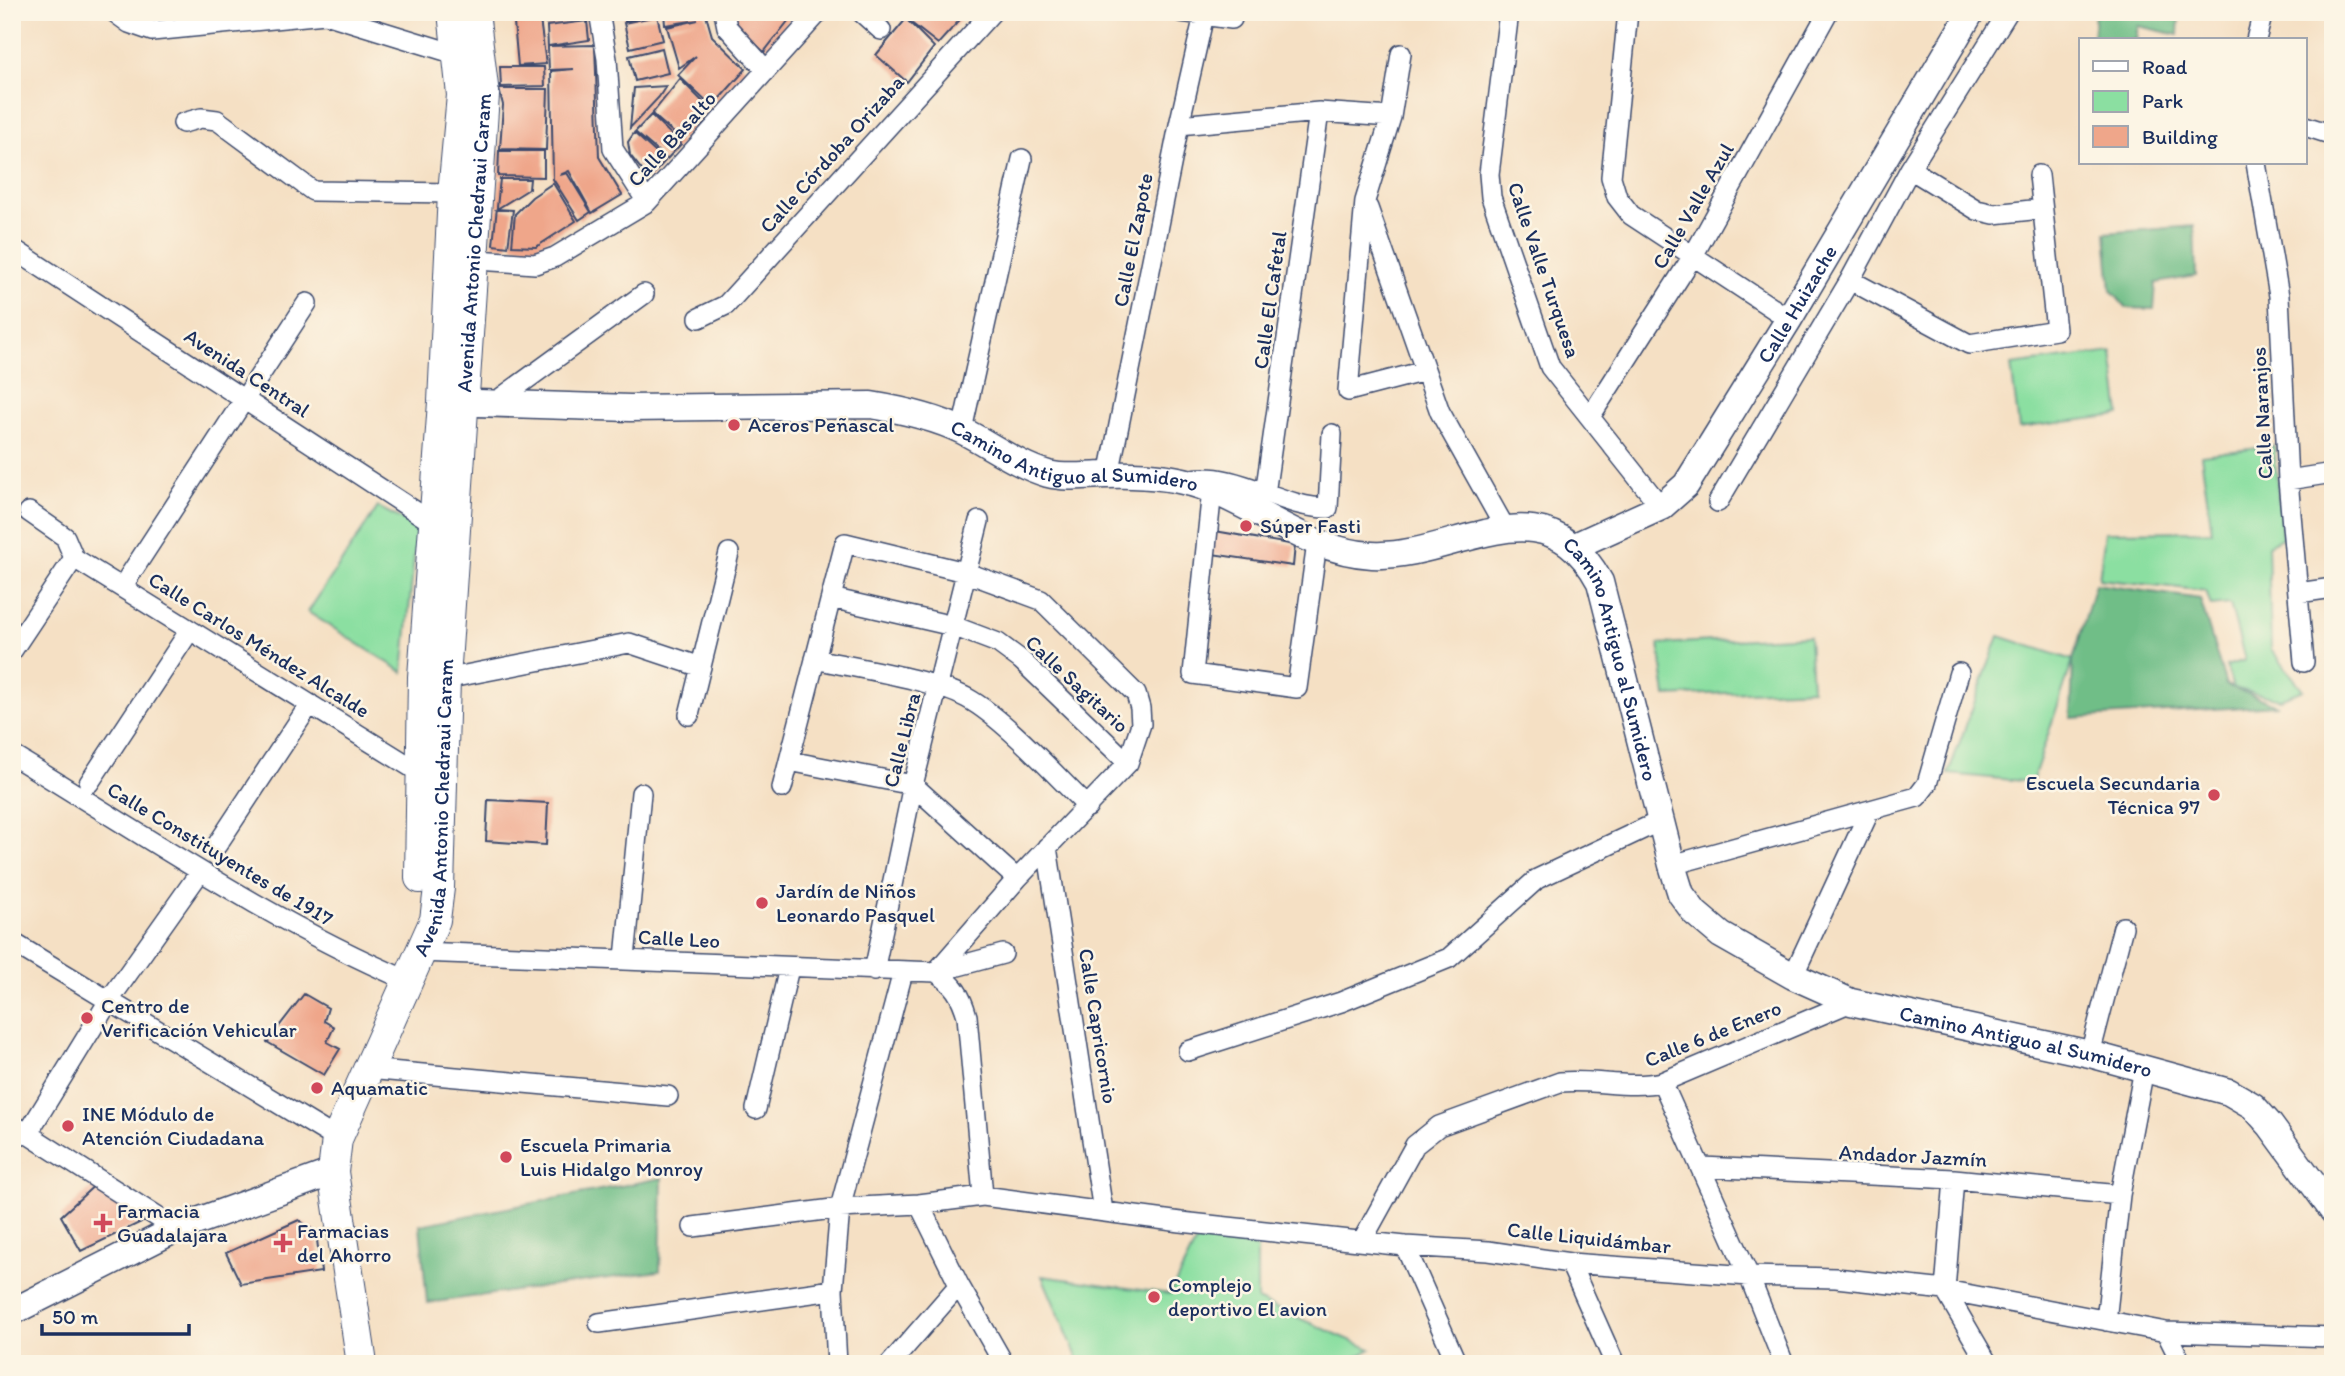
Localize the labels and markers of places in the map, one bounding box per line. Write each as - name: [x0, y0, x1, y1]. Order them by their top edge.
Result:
- place label: Aceros Peñascal: [748, 412, 894, 437]
- marker: Aceros Peñascal: [726, 417, 742, 433]
- place label: Súper Fasti: [1260, 513, 1361, 538]
- marker: Súper Fasti: [1238, 518, 1254, 534]
- place label: Escuela Secundaria Técnica 97: [2026, 770, 2200, 819]
- marker: Escuela Secundaria Técnica 97: [2206, 787, 2222, 803]
- place label: Jardín de Niños Leonardo Pasquel: [776, 878, 935, 927]
- marker: Jardín de Niños Leonardo Pasquel: [754, 895, 770, 911]
- place label: Centro de Verificación Vehicular: [101, 993, 297, 1042]
- marker: Centro de Verificación Vehicular: [79, 1010, 95, 1026]
- place label: Aquamatic: [331, 1075, 428, 1100]
- marker: Aquamatic: [309, 1080, 325, 1096]
- place label: INE Módulo de Atención Ciudadana: [82, 1101, 264, 1150]
- marker: INE Módulo de Atención Ciudadana: [60, 1118, 76, 1134]
- place label: Escuela Primaria Luis Hidalgo Monroy: [520, 1132, 703, 1181]
- marker: Escuela Primaria Luis Hidalgo Monroy: [498, 1149, 514, 1165]
- place label: Farmacia Guadalajara: [117, 1198, 228, 1247]
- marker: Farmacia Guadalajara: [95, 1215, 111, 1231]
- place label: Farmacias del Ahorro: [297, 1218, 391, 1267]
- marker: Farmacias del Ahorro: [275, 1235, 291, 1251]
- place label: Complejo deportivo El avion: [1168, 1272, 1327, 1321]
- marker: Complejo deportivo El avion: [1146, 1289, 1162, 1305]

